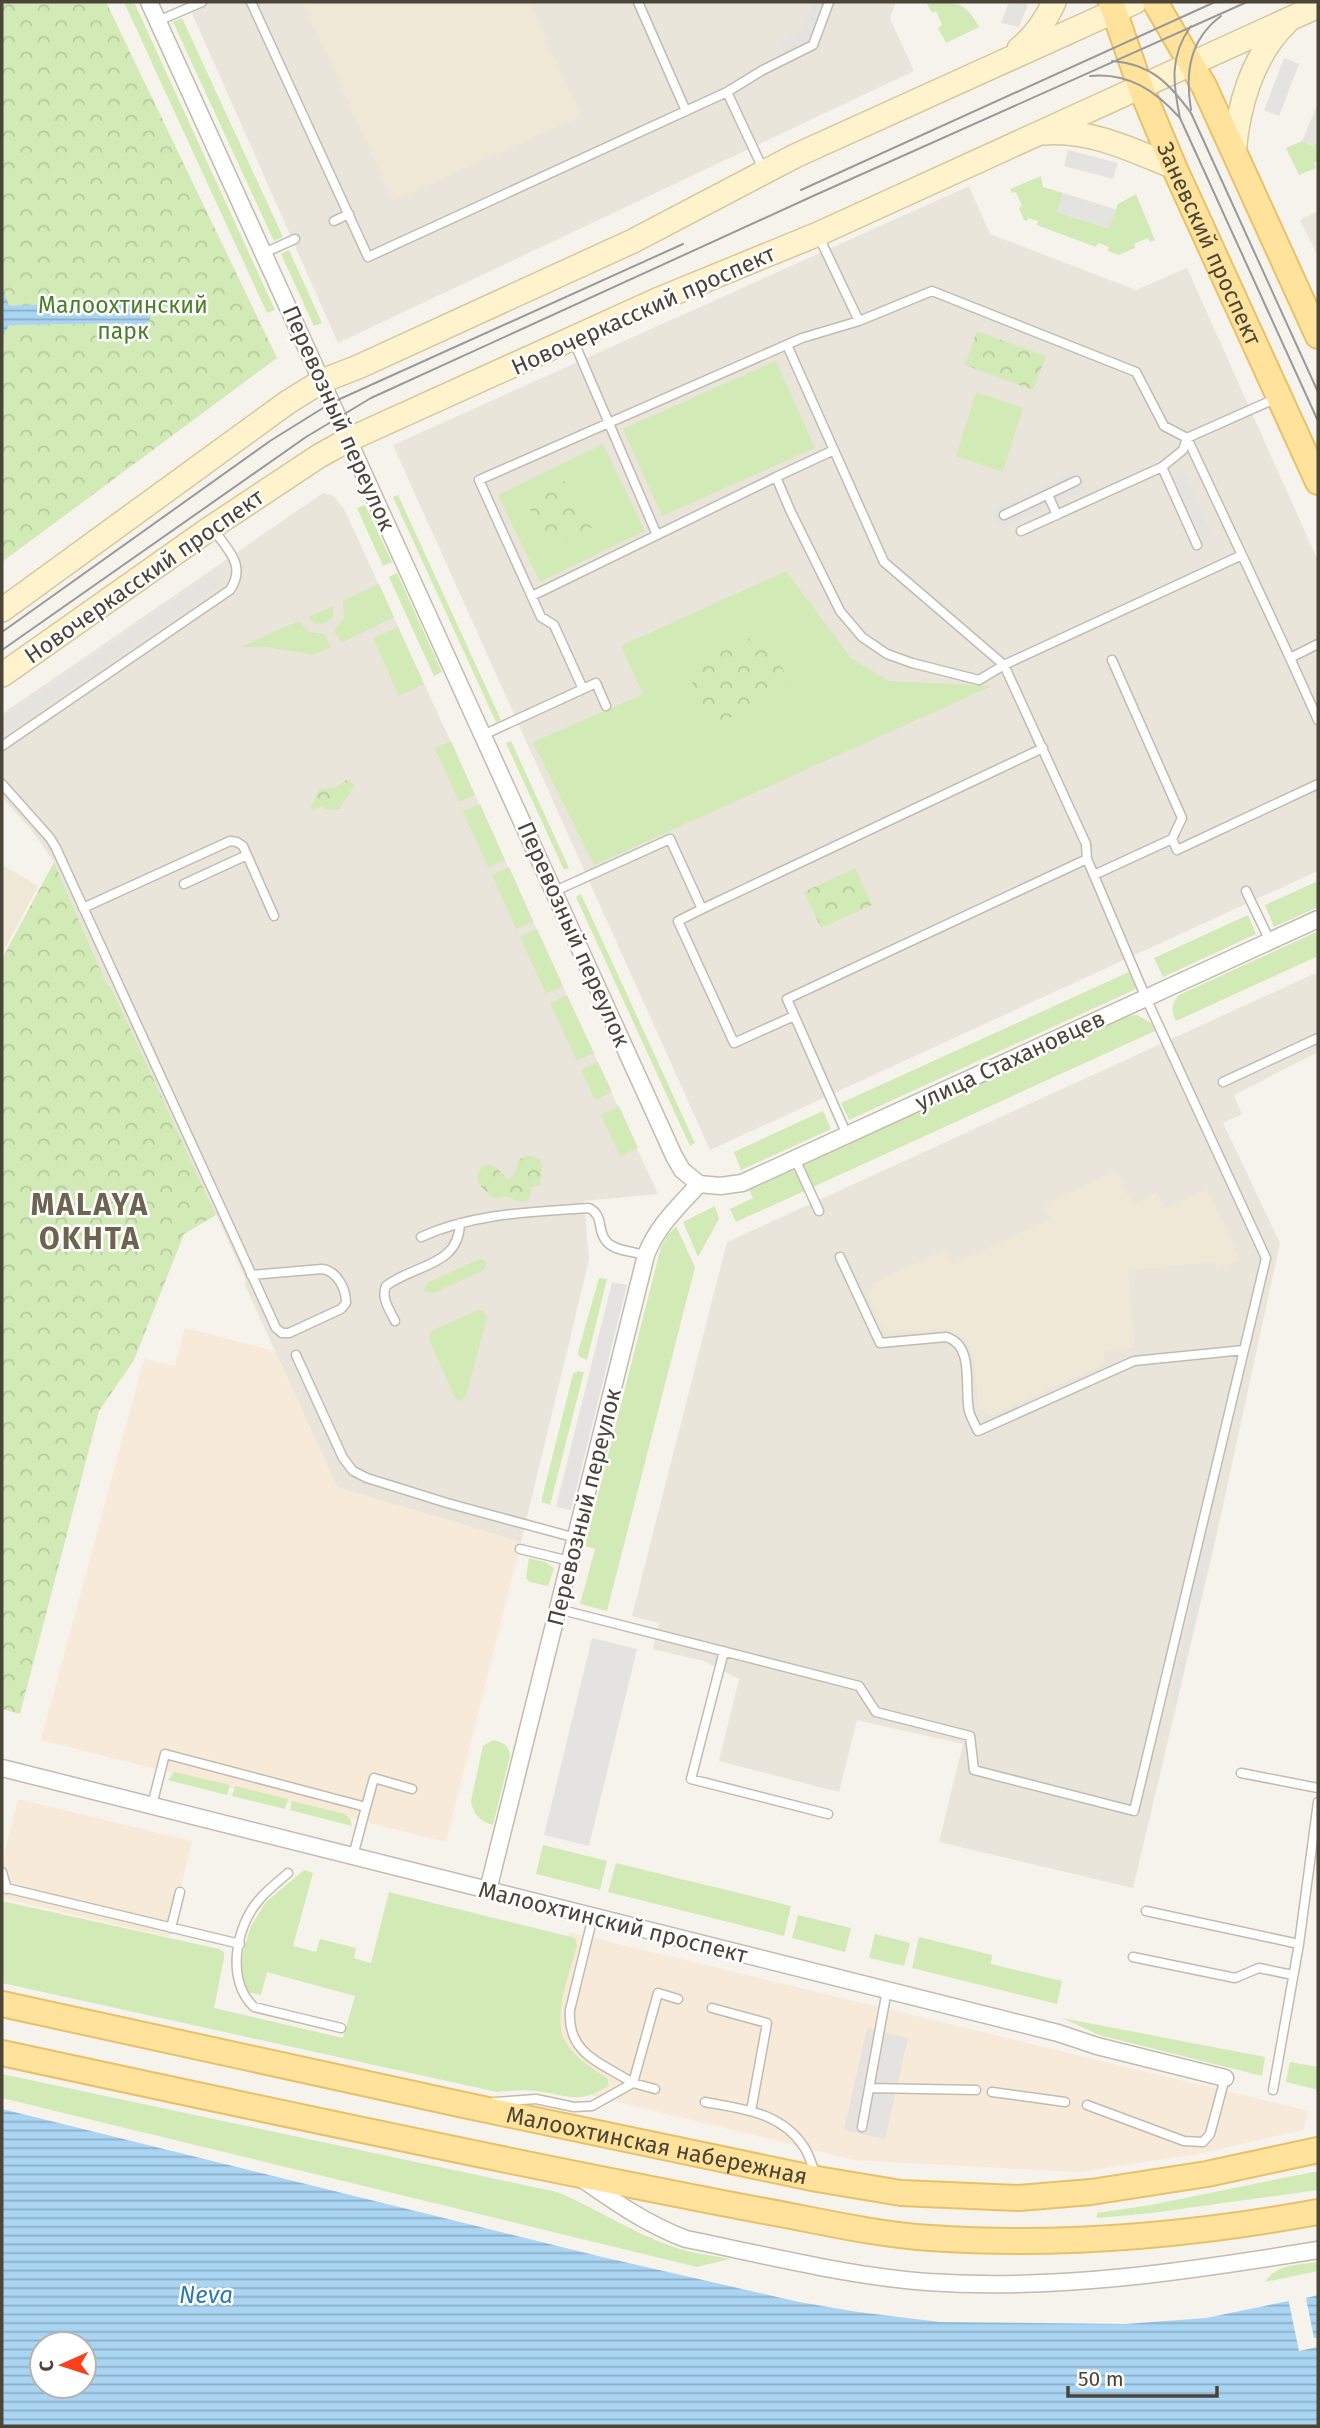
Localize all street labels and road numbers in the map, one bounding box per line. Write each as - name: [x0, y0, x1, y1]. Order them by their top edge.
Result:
- street label: Заневский проспект: [1151, 138, 1268, 350]
- street label: Новочеркасский проспект: [507, 239, 780, 381]
- street label: Перевозный переулок: [277, 301, 401, 535]
- street label: Новочеркасский проспект: [19, 482, 270, 669]
- street label: Перевозный переулок: [512, 817, 636, 1051]
- street label: улица Стахановцев: [911, 1004, 1109, 1116]
- street label: Перевозный переулок: [541, 1385, 627, 1629]
- street label: Малоохтинский проспект: [476, 1875, 751, 1969]
- street label: Малоохтинская набережная: [504, 2100, 810, 2191]

